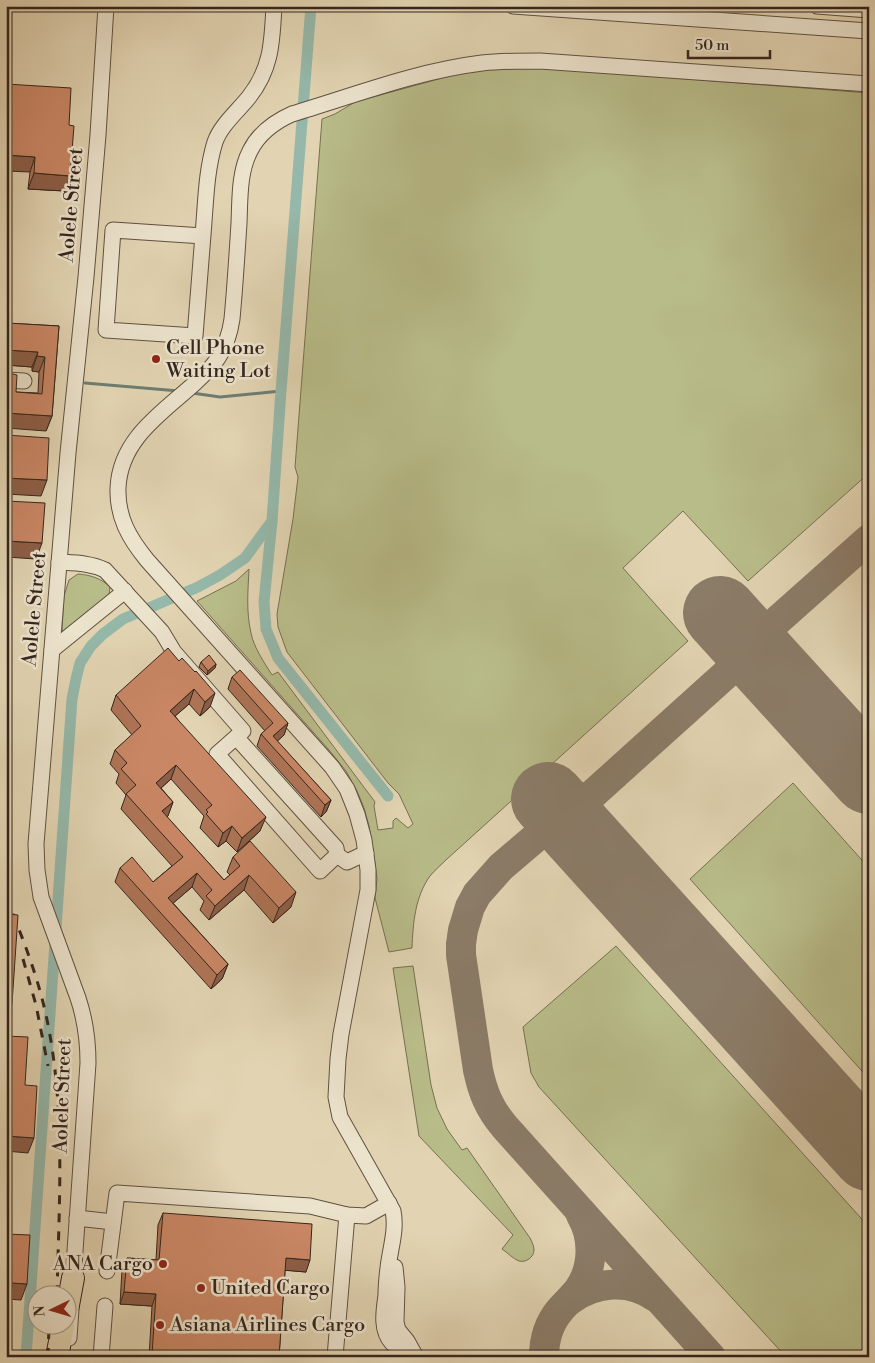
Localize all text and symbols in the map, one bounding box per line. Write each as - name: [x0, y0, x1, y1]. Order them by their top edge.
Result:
- scale bar: [688, 28, 770, 60]
- text: 50 m: [695, 36, 729, 55]
- street label: Aolele Street: [54, 147, 89, 264]
- place label: Cell Phone Waiting Lot: [165, 336, 271, 384]
- marker: Cell Phone Waiting Lot: [150, 353, 162, 365]
- street label: Aolele Street: [17, 551, 52, 668]
- street label: Aolele Street: [48, 1038, 77, 1155]
- place label: ANA Cargo: [52, 1252, 153, 1277]
- marker: ANA Cargo: [157, 1258, 169, 1270]
- place label: United Cargo: [211, 1276, 330, 1301]
- marker: United Cargo: [195, 1282, 207, 1294]
- north arrow: [28, 1286, 78, 1336]
- text: N: [31, 1305, 49, 1317]
- place label: Asiana Airlines Cargo: [169, 1313, 365, 1338]
- marker: Asiana Airlines Cargo: [154, 1319, 166, 1331]

